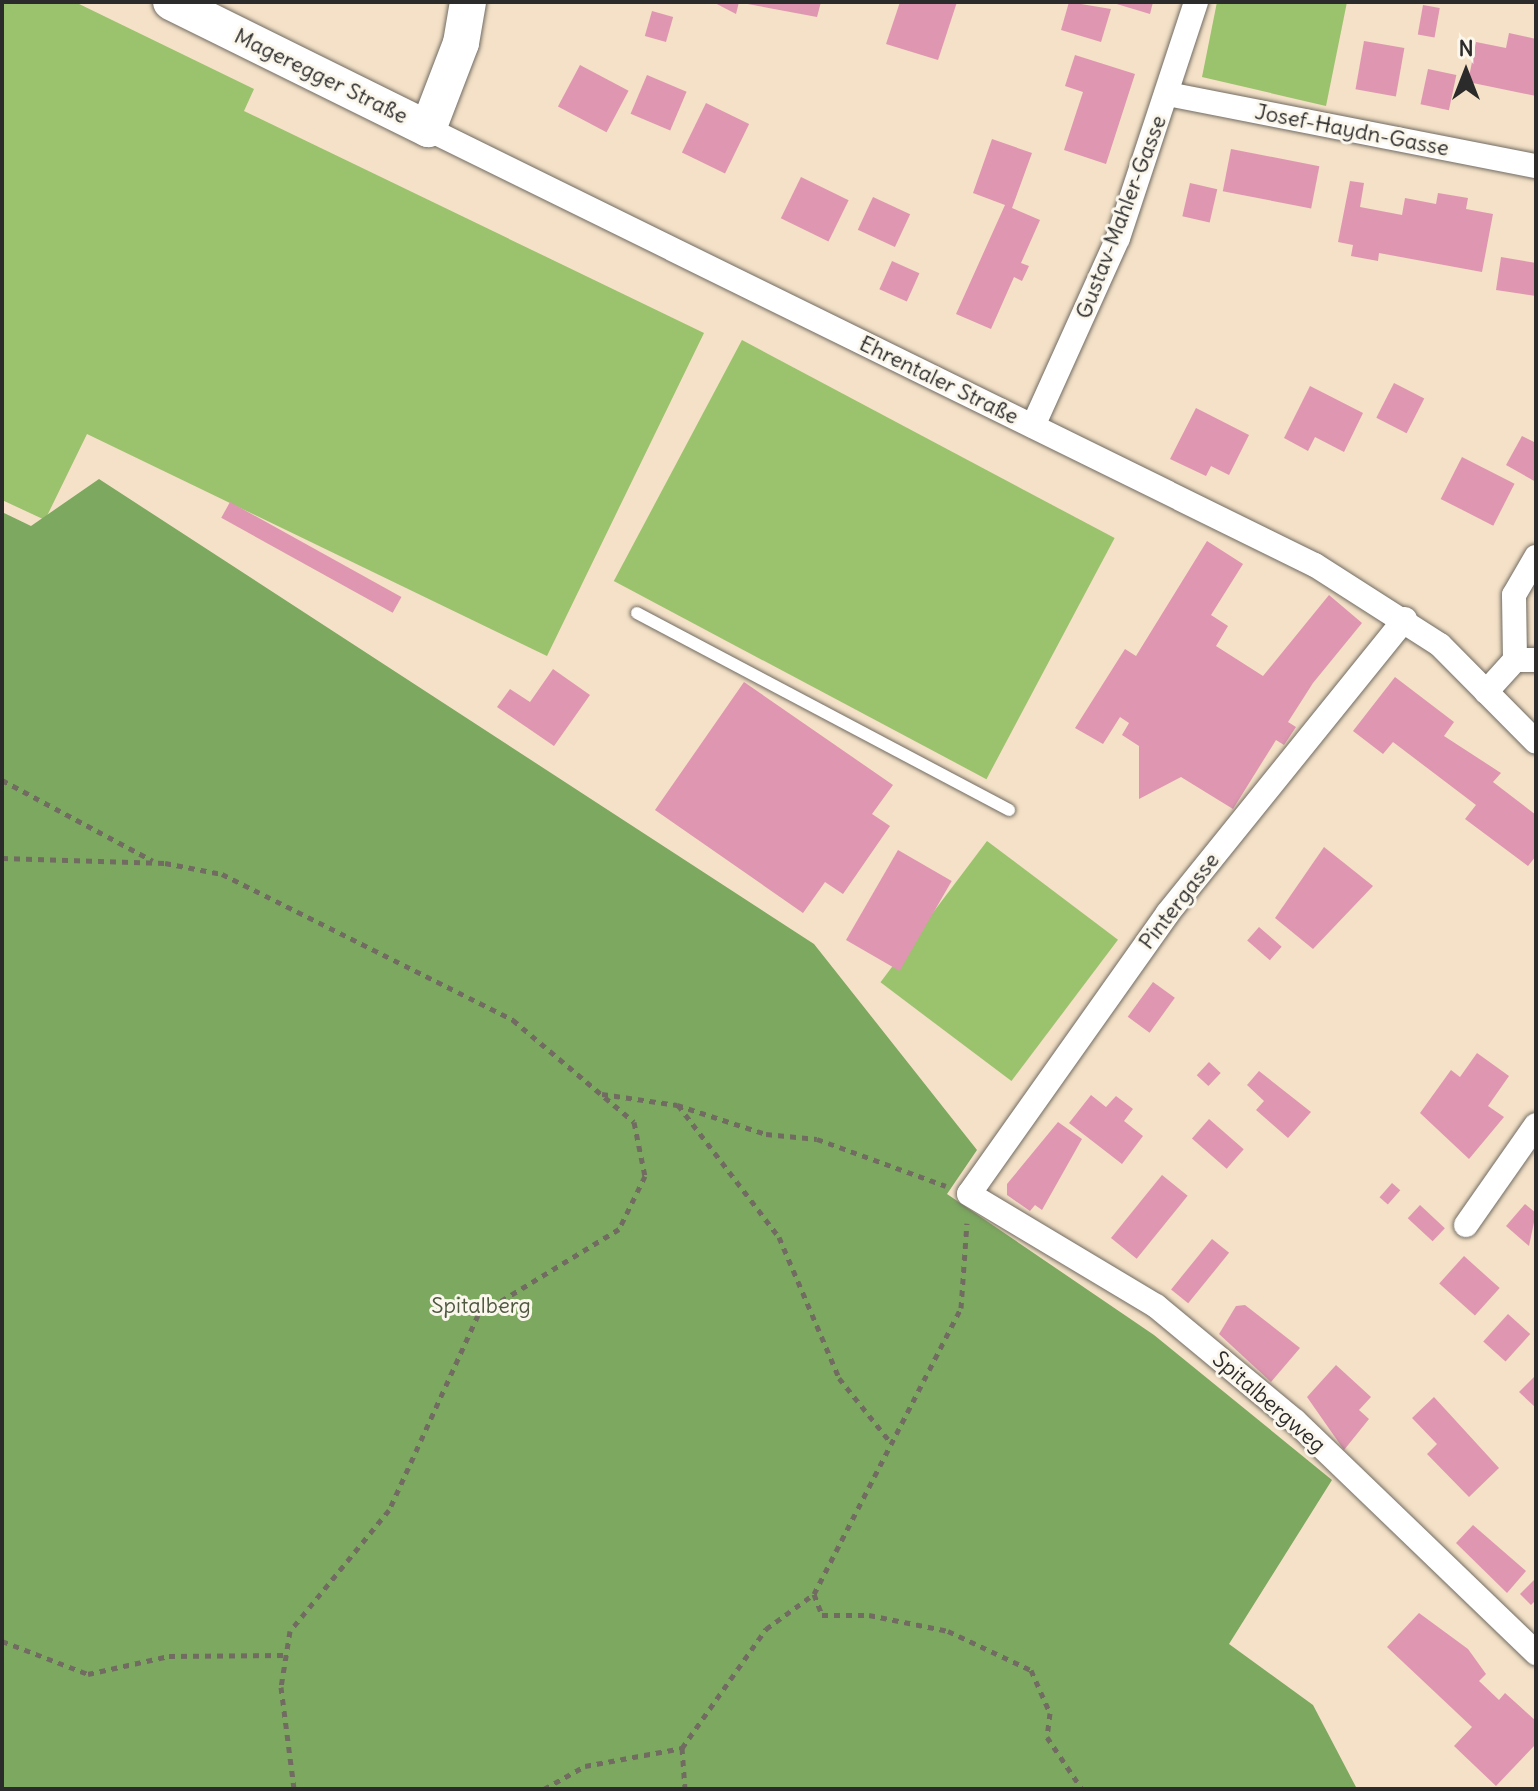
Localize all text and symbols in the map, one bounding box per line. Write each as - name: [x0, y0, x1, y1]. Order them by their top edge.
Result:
- street label: Mageregger Straße: [230, 23, 412, 129]
- north arrow: [1426, 32, 1506, 112]
- text: N: [1458, 34, 1474, 62]
- street label: Josef-Haydn-Gasse: [1253, 98, 1451, 162]
- street label: Gustav-Mahler-Gasse: [1070, 112, 1172, 322]
- street label: Ehrentaler Straße: [855, 330, 1023, 430]
- street label: Pintergasse: [1133, 847, 1225, 955]
- park label: Spitalberg: [431, 1293, 531, 1319]
- street label: Spitalbergweg: [1207, 1346, 1331, 1458]

